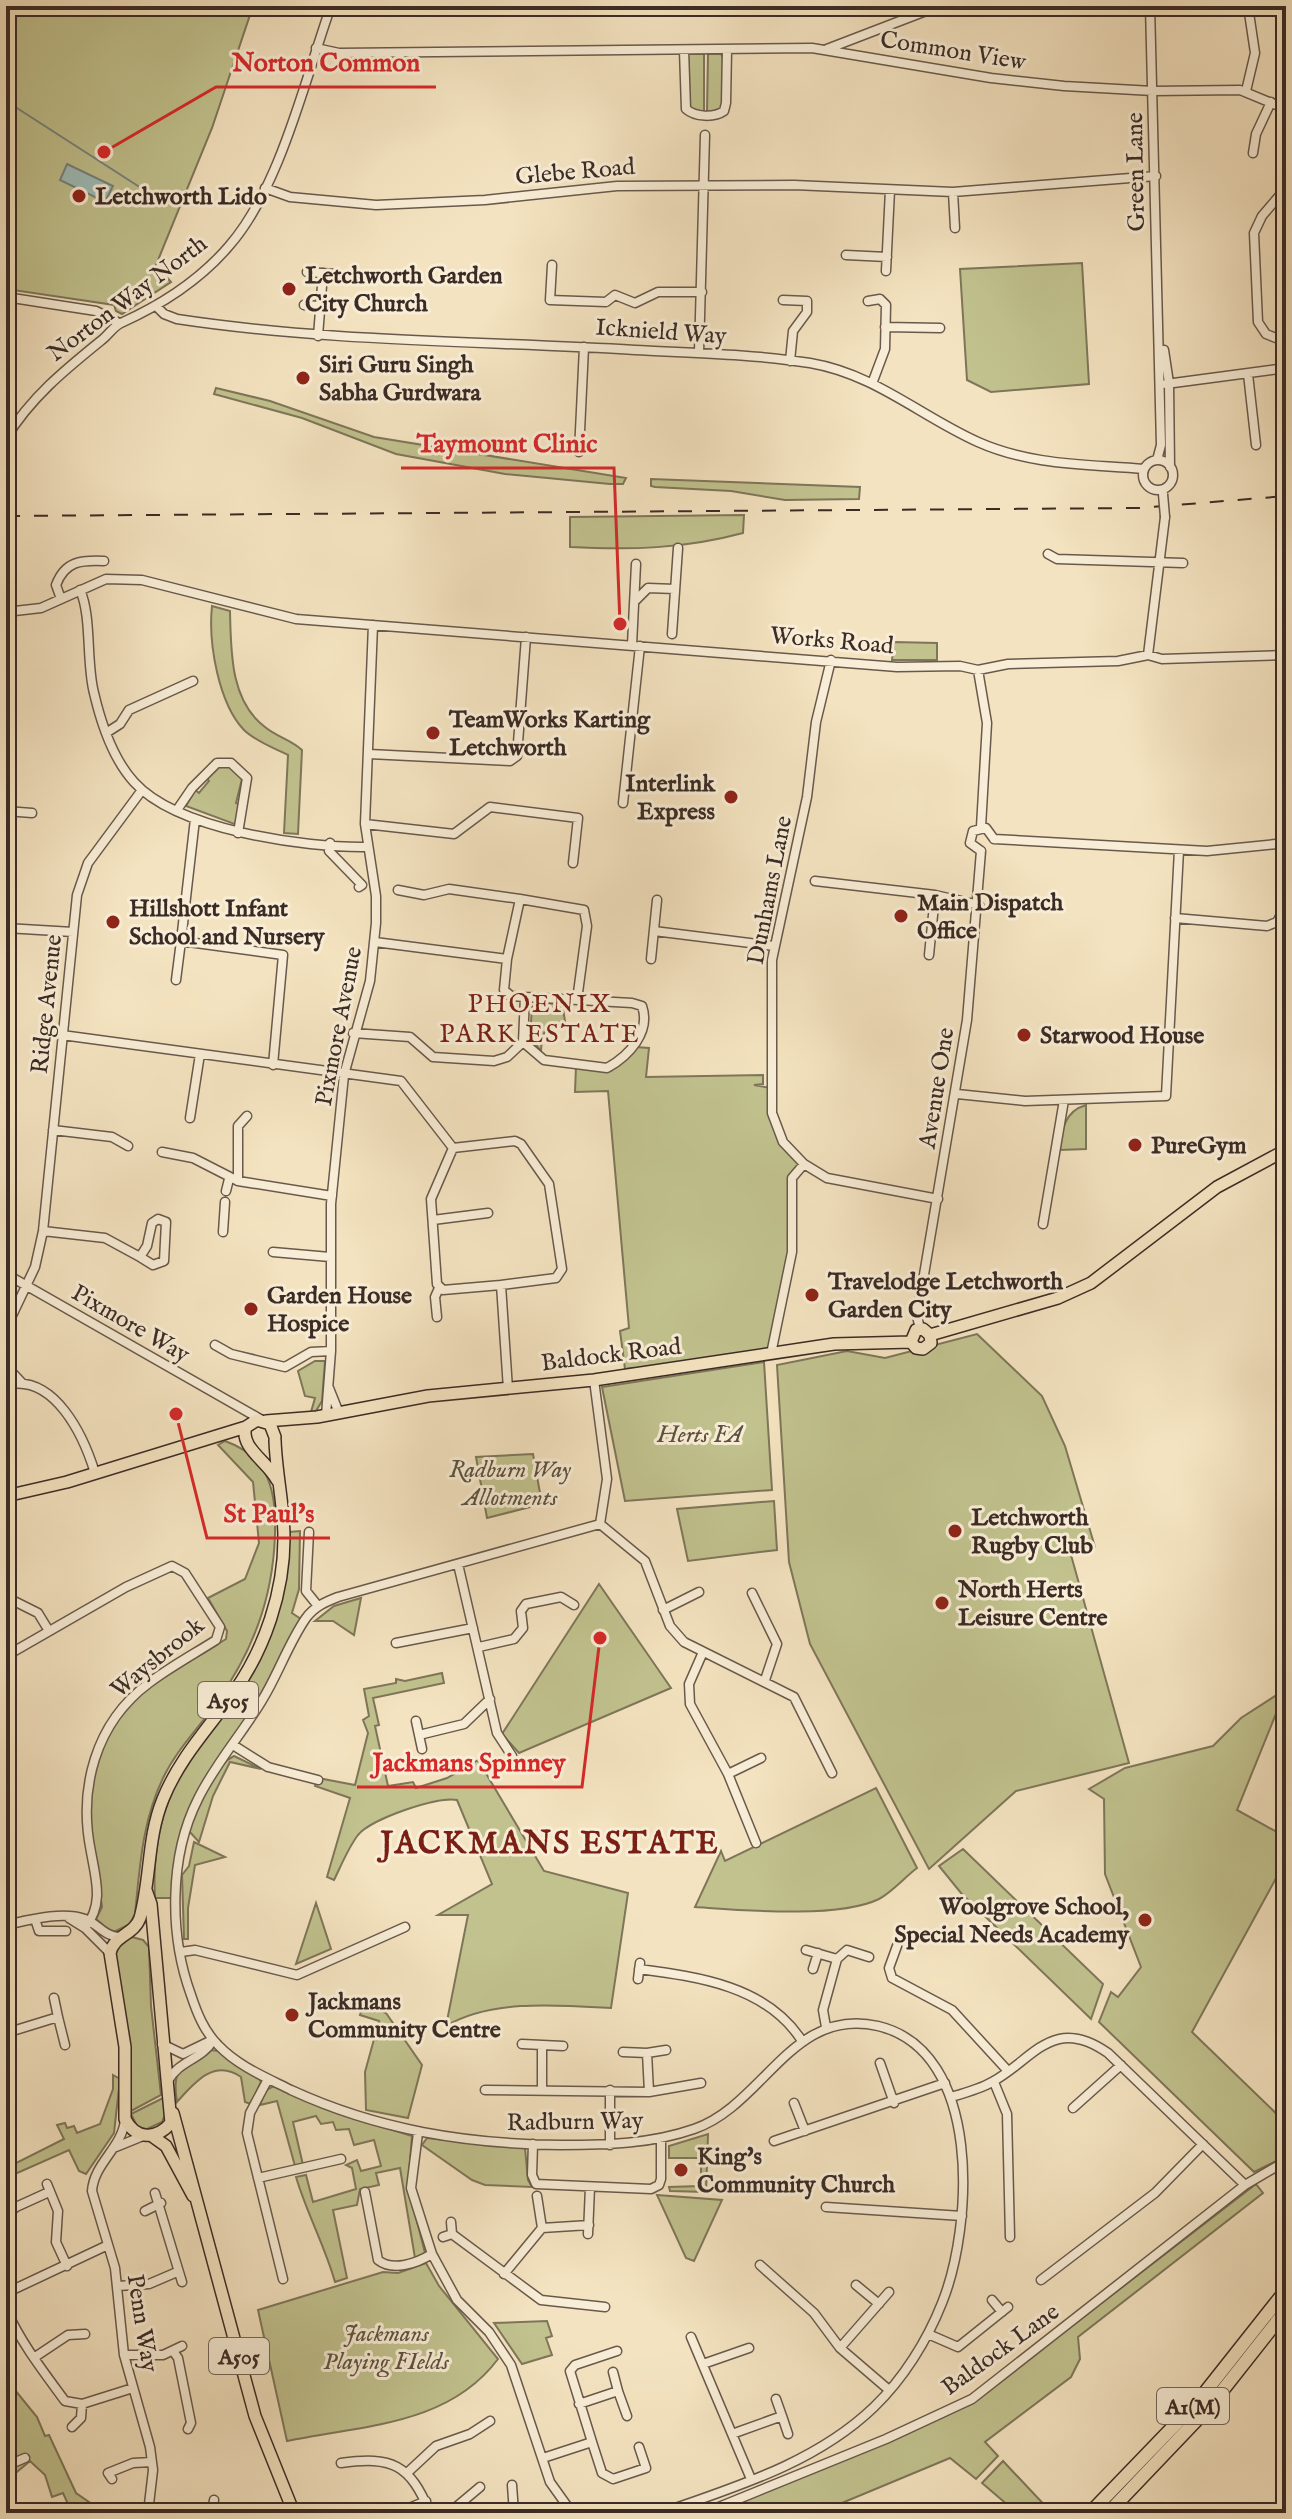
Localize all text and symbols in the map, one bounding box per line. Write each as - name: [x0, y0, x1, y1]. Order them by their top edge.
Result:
- street label: Common View: [878, 25, 1029, 78]
- callout: Norton Common: [216, 37, 436, 87]
- text: Norton Common: [231, 47, 420, 80]
- street label: Green Lane: [1120, 112, 1153, 232]
- street label: Glebe Road: [514, 152, 636, 193]
- place label: Letchworth Lido: [95, 182, 267, 213]
- marker: Letchworth Lido: [70, 187, 88, 205]
- street label: Norton Way North: [42, 229, 214, 369]
- place label: Letchworth Garden City Church: [305, 261, 503, 320]
- marker: Letchworth Garden City Church: [280, 280, 298, 298]
- street label: Icknield Way: [594, 312, 728, 353]
- place label: Siri Guru Singh Sabha Gurdwara: [319, 350, 482, 409]
- marker: Siri Guru Singh Sabha Gurdwara: [294, 369, 312, 387]
- callout: Taymount Clinic: [401, 418, 614, 468]
- text: Taymount Clinic: [415, 428, 598, 461]
- street label: Works Road: [769, 621, 895, 662]
- place label: TeamWorks Karting Letchworth: [448, 705, 651, 764]
- marker: TeamWorks Karting Letchworth: [424, 724, 442, 742]
- place label: Interlink Express: [625, 769, 716, 828]
- marker: Interlink Express: [722, 788, 740, 806]
- street label: Dunhams Lane: [741, 813, 800, 967]
- place label: Main Dispatch Office: [917, 888, 1063, 947]
- place label: Hillshott Infant School and Nursery: [129, 894, 326, 953]
- marker: Main Dispatch Office: [892, 907, 910, 925]
- marker: Hillshott Infant School and Nursery: [104, 913, 122, 931]
- street label: Ridge Avenue: [25, 933, 70, 1075]
- street label: Pixmore Avenue: [309, 944, 370, 1109]
- district label: PHOENIX PARK ESTATE: [439, 988, 641, 1051]
- place label: Starwood House: [1040, 1021, 1204, 1052]
- street label: Avenue One: [912, 1025, 962, 1152]
- marker: Starwood House: [1015, 1026, 1033, 1044]
- place label: PureGym: [1151, 1131, 1247, 1162]
- marker: PureGym: [1126, 1136, 1144, 1154]
- place label: Travelodge Letchworth Garden City: [827, 1267, 1063, 1326]
- street label: Pixmore Way: [65, 1278, 195, 1371]
- place label: Garden House Hospice: [267, 1281, 412, 1340]
- marker: Travelodge Letchworth Garden City: [803, 1286, 821, 1304]
- marker: Garden House Hospice: [242, 1300, 260, 1318]
- street label: Baldock Road: [539, 1331, 683, 1379]
- park label: Herts FA: [656, 1420, 744, 1451]
- park label: Radburn Way Allotments: [449, 1455, 572, 1514]
- callout: St Paul's: [207, 1488, 330, 1538]
- text: St Paul's: [224, 1498, 314, 1531]
- place label: Letchworth Rugby Club: [971, 1503, 1093, 1562]
- marker: Letchworth Rugby Club: [946, 1522, 964, 1540]
- place label: North Herts Leisure Centre: [957, 1575, 1108, 1634]
- marker: North Herts Leisure Centre: [933, 1594, 951, 1612]
- street label: Waysbrook: [105, 1611, 211, 1705]
- road number: A505: [198, 1682, 258, 1718]
- callout: Jackmans Spinney: [357, 1737, 582, 1787]
- text: Jackmans Spinney: [370, 1747, 567, 1780]
- district label: JACKMANS ESTATE: [376, 1824, 720, 1865]
- place label: Woolgrove School, Special Needs Academy: [894, 1892, 1130, 1951]
- marker: Woolgrove School, Special Needs Academy: [1136, 1911, 1154, 1929]
- place label: Jackmans Community Centre: [305, 1987, 501, 2046]
- marker: Jackmans Community Centre: [283, 2006, 301, 2024]
- street label: Radburn Way: [506, 2106, 644, 2139]
- place label: King's Community Church: [697, 2142, 895, 2201]
- marker: King's Community Church: [672, 2161, 690, 2179]
- street label: Penn Way: [118, 2272, 165, 2375]
- street label: Baldock Lane: [936, 2297, 1066, 2403]
- park label: Jackmans Playing FIelds: [323, 2319, 450, 2378]
- road number: A505: [209, 2338, 269, 2374]
- road number: A1(M): [1157, 2388, 1229, 2424]

